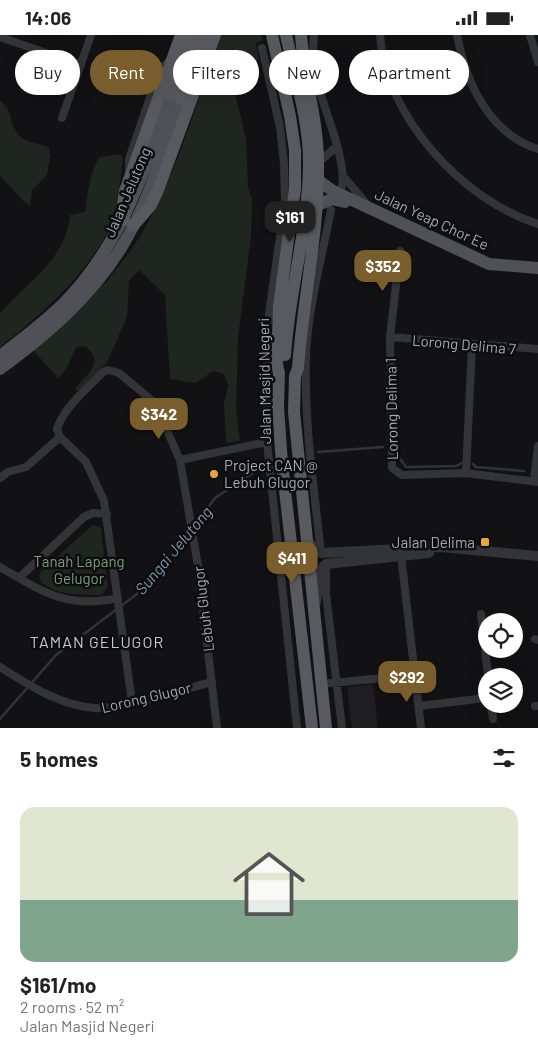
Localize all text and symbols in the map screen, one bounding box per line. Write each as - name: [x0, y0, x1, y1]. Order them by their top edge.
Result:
- text: 14:06: [25, 6, 71, 29]
- chip: Buy: [15, 50, 80, 95]
- chip: Rent: [90, 50, 163, 95]
- chip: Filters: [173, 50, 259, 95]
- chip: New: [269, 50, 339, 95]
- chip: Apartment: [349, 50, 469, 95]
- street label: Jalan Jelutong: [100, 144, 154, 240]
- street label: Jalan Yeap Chor Ee: [372, 185, 492, 253]
- pin: $161: [260, 201, 320, 243]
- text: $161: [276, 207, 304, 226]
- pin: $352: [353, 249, 413, 292]
- text: $352: [365, 256, 401, 275]
- street label: Jalan Masjid Negeri: [254, 318, 274, 444]
- street label: Lorong Delima 7: [411, 330, 517, 358]
- street label: Lorong Delima 1: [381, 358, 401, 460]
- pin: $342: [129, 397, 189, 440]
- text: $342: [141, 404, 177, 423]
- place label: Project CAN @ Lebuh Glugor: [224, 456, 318, 491]
- marker: Project CAN @ Lebuh Glugor: [208, 468, 220, 480]
- water label: Sungai Jelutong: [131, 502, 215, 598]
- place label: Jalan Delima: [392, 533, 475, 551]
- marker: Jalan Delima: [479, 536, 491, 548]
- pin: $411: [262, 541, 322, 584]
- text: $411: [278, 548, 306, 567]
- park label: Tanah Lapang Gelugor: [33, 552, 125, 587]
- street label: Lebuh Glugor: [189, 565, 217, 653]
- map controls: [478, 613, 523, 713]
- button: locate: [478, 613, 523, 658]
- district label: TAMAN GELUGOR: [30, 632, 164, 651]
- pin: $292: [377, 661, 437, 703]
- text: $292: [389, 667, 425, 686]
- button: layers: [478, 668, 523, 713]
- street label: Lorong Glugor: [99, 678, 193, 716]
- icon: filters: [490, 744, 518, 772]
- text: 5 homes: [20, 746, 98, 771]
- icon: home: [224, 839, 314, 929]
- text: $161/mo: [20, 972, 97, 997]
- text: 2 rooms · 52 m²: [20, 997, 124, 1016]
- text: Jalan Masjid Negeri: [20, 1016, 155, 1035]

